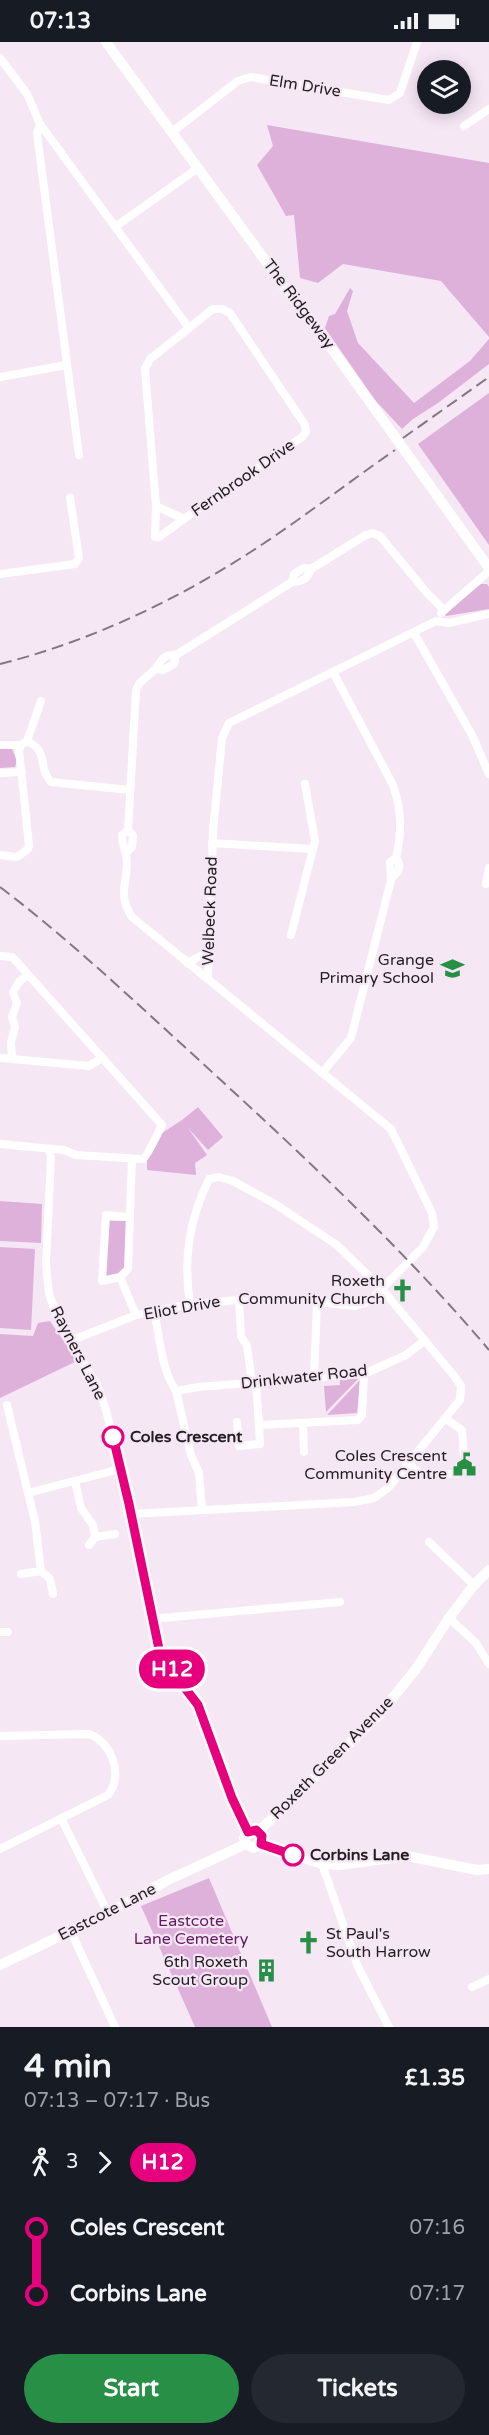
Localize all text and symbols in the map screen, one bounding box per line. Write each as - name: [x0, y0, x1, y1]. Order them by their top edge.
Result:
- text: 07:13: [30, 8, 91, 34]
- map controls: [417, 60, 471, 114]
- button: layers: [417, 60, 471, 114]
- street label: Elm Drive: [268, 70, 342, 102]
- street label: The Ridgeway: [259, 255, 339, 353]
- street label: Fernbrook Drive: [187, 435, 299, 521]
- street label: Welbeck Road: [198, 856, 222, 966]
- place label: Grange Primary School: [319, 950, 434, 988]
- school or university icon: Grange Primary School: [439, 956, 465, 982]
- place label: Roxeth Community Church: [238, 1271, 385, 1309]
- church icon: Roxeth Community Church: [390, 1277, 416, 1303]
- street label: Eliot Drive: [142, 1291, 222, 1325]
- street label: Rayners Lane: [46, 1303, 110, 1403]
- street label: Drinkwater Road: [240, 1360, 368, 1394]
- marker: Coles Crescent: [102, 1426, 124, 1448]
- place label: Coles Crescent: [130, 1427, 243, 1447]
- place label: Coles Crescent Community Centre: [304, 1446, 447, 1484]
- public building icon: Coles Crescent Community Centre: [452, 1452, 478, 1478]
- line badge: H12: [138, 1650, 207, 1688]
- text: H12: [151, 1657, 193, 1682]
- street label: Roxeth Green Avenue: [266, 1692, 398, 1824]
- marker: Corbins Lane: [282, 1844, 304, 1866]
- place label: Corbins Lane: [310, 1845, 409, 1865]
- street label: Eastcote Lane: [55, 1879, 159, 1945]
- park label: Eastcote Lane Cemetery: [134, 1911, 249, 1949]
- place label: St Paul's South Harrow: [326, 1924, 431, 1962]
- church icon: St Paul's South Harrow: [295, 1930, 321, 1956]
- place label: 6th Roxeth Scout Group: [152, 1952, 248, 1990]
- building icon: 6th Roxeth Scout Group: [253, 1958, 279, 1984]
- text: 4 min: [24, 2047, 112, 2086]
- text: £1.35: [405, 2065, 465, 2091]
- text: 07:13 – 07:17 · Bus: [24, 2089, 210, 2113]
- icon: walk: [24, 2146, 57, 2179]
- icon: forward: [88, 2146, 121, 2179]
- text: 3: [66, 2150, 79, 2174]
- text: H12: [142, 2150, 184, 2175]
- text: Coles Crescent: [70, 2215, 224, 2241]
- text: 07:16: [410, 2216, 465, 2240]
- text: Corbins Lane: [70, 2281, 207, 2307]
- text: 07:17: [410, 2282, 465, 2306]
- button: Start: [24, 2354, 239, 2423]
- button: Tickets: [251, 2354, 465, 2423]

